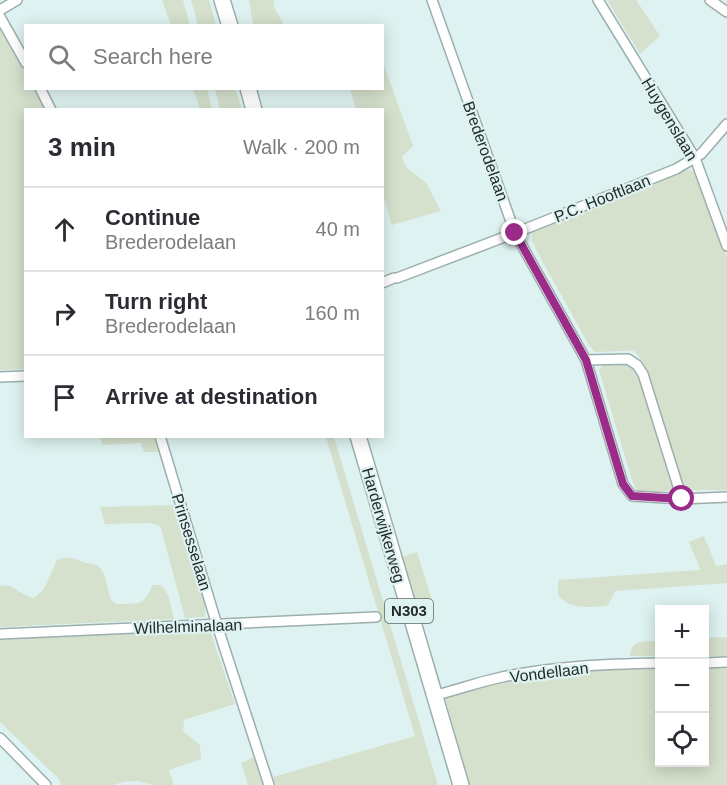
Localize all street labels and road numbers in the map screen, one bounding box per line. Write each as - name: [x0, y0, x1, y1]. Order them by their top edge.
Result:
- street label: Huygenslaan: [638, 75, 701, 164]
- street label: Brederodelaan: [460, 99, 511, 203]
- street label: P.C. Hooftlaan: [552, 171, 653, 225]
- street label: Harderwijkerweg: [359, 466, 408, 585]
- street label: Prinsesselaan: [169, 492, 214, 593]
- road number: N303: [385, 599, 433, 623]
- street label: Wilhelminalaan: [134, 616, 243, 637]
- street label: Vondellaan: [509, 659, 589, 686]

